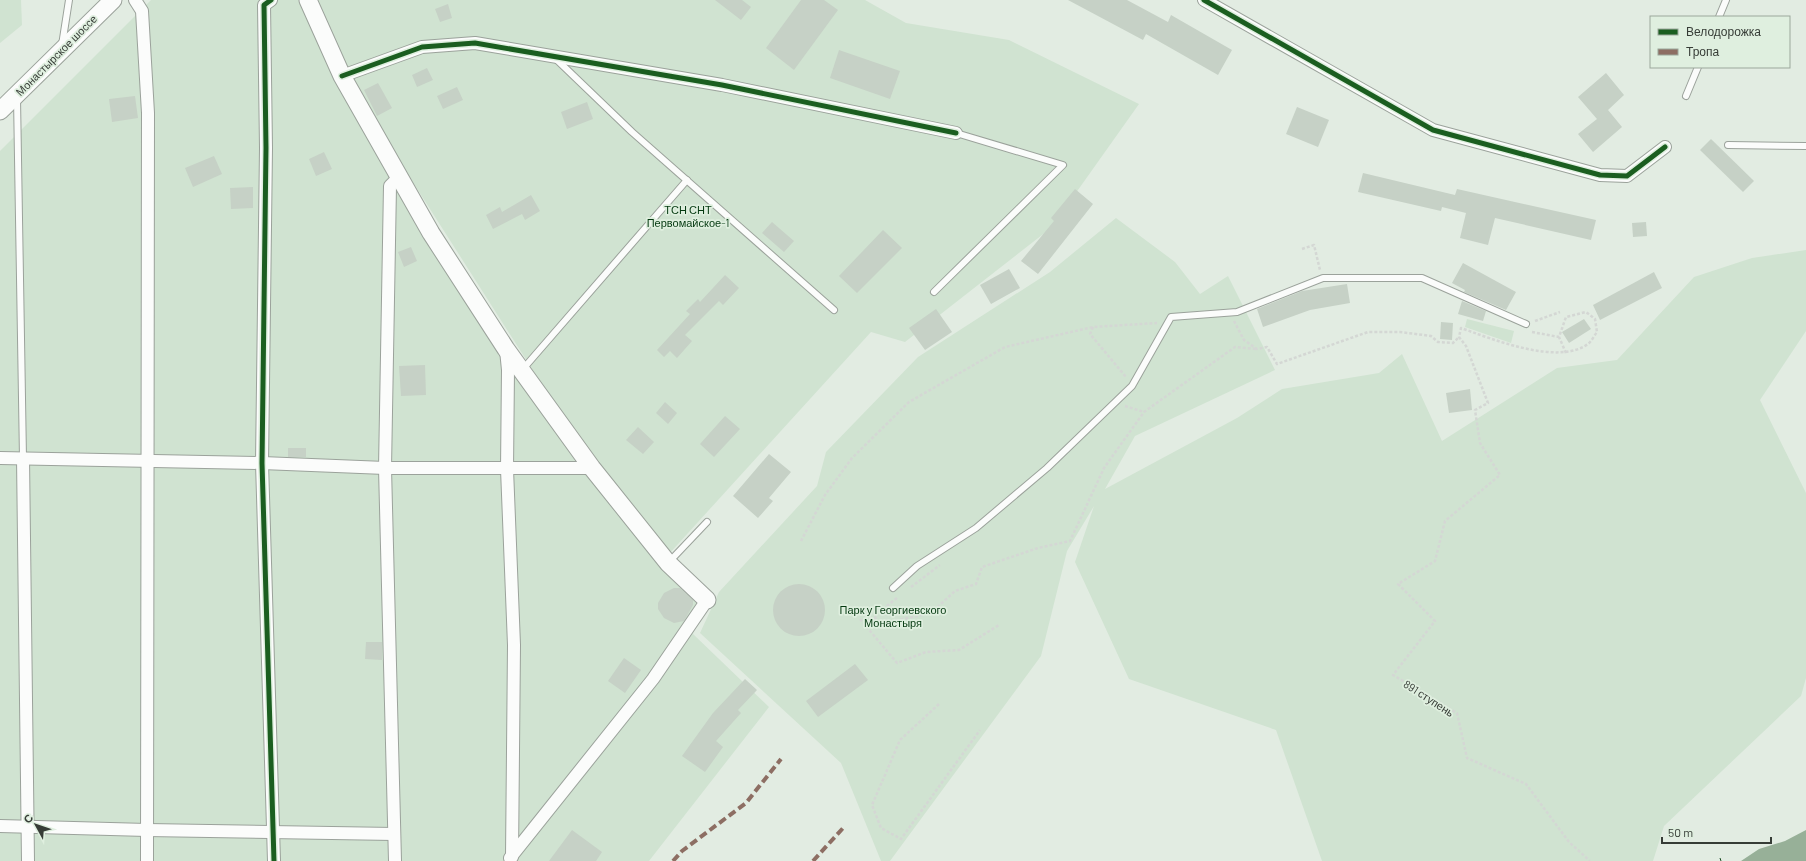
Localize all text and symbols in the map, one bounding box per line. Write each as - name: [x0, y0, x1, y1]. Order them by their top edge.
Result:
- street label: Монастырское шоссе: [13, 12, 99, 98]
- legend: [1650, 16, 1790, 68]
- text: Велодорожка: [1686, 24, 1761, 39]
- text: Тропа: [1686, 44, 1720, 59]
- park label: ТСН СНТ Первомайское-1: [647, 203, 729, 229]
- park label: Парк у Георгиевского Монастыря: [840, 603, 946, 629]
- street label: 891 ступень: [1401, 677, 1457, 719]
- north arrow: [16, 805, 56, 845]
- text: С: [20, 811, 36, 825]
- scale bar: [1662, 819, 1771, 845]
- text: 50 m: [1668, 825, 1693, 839]

